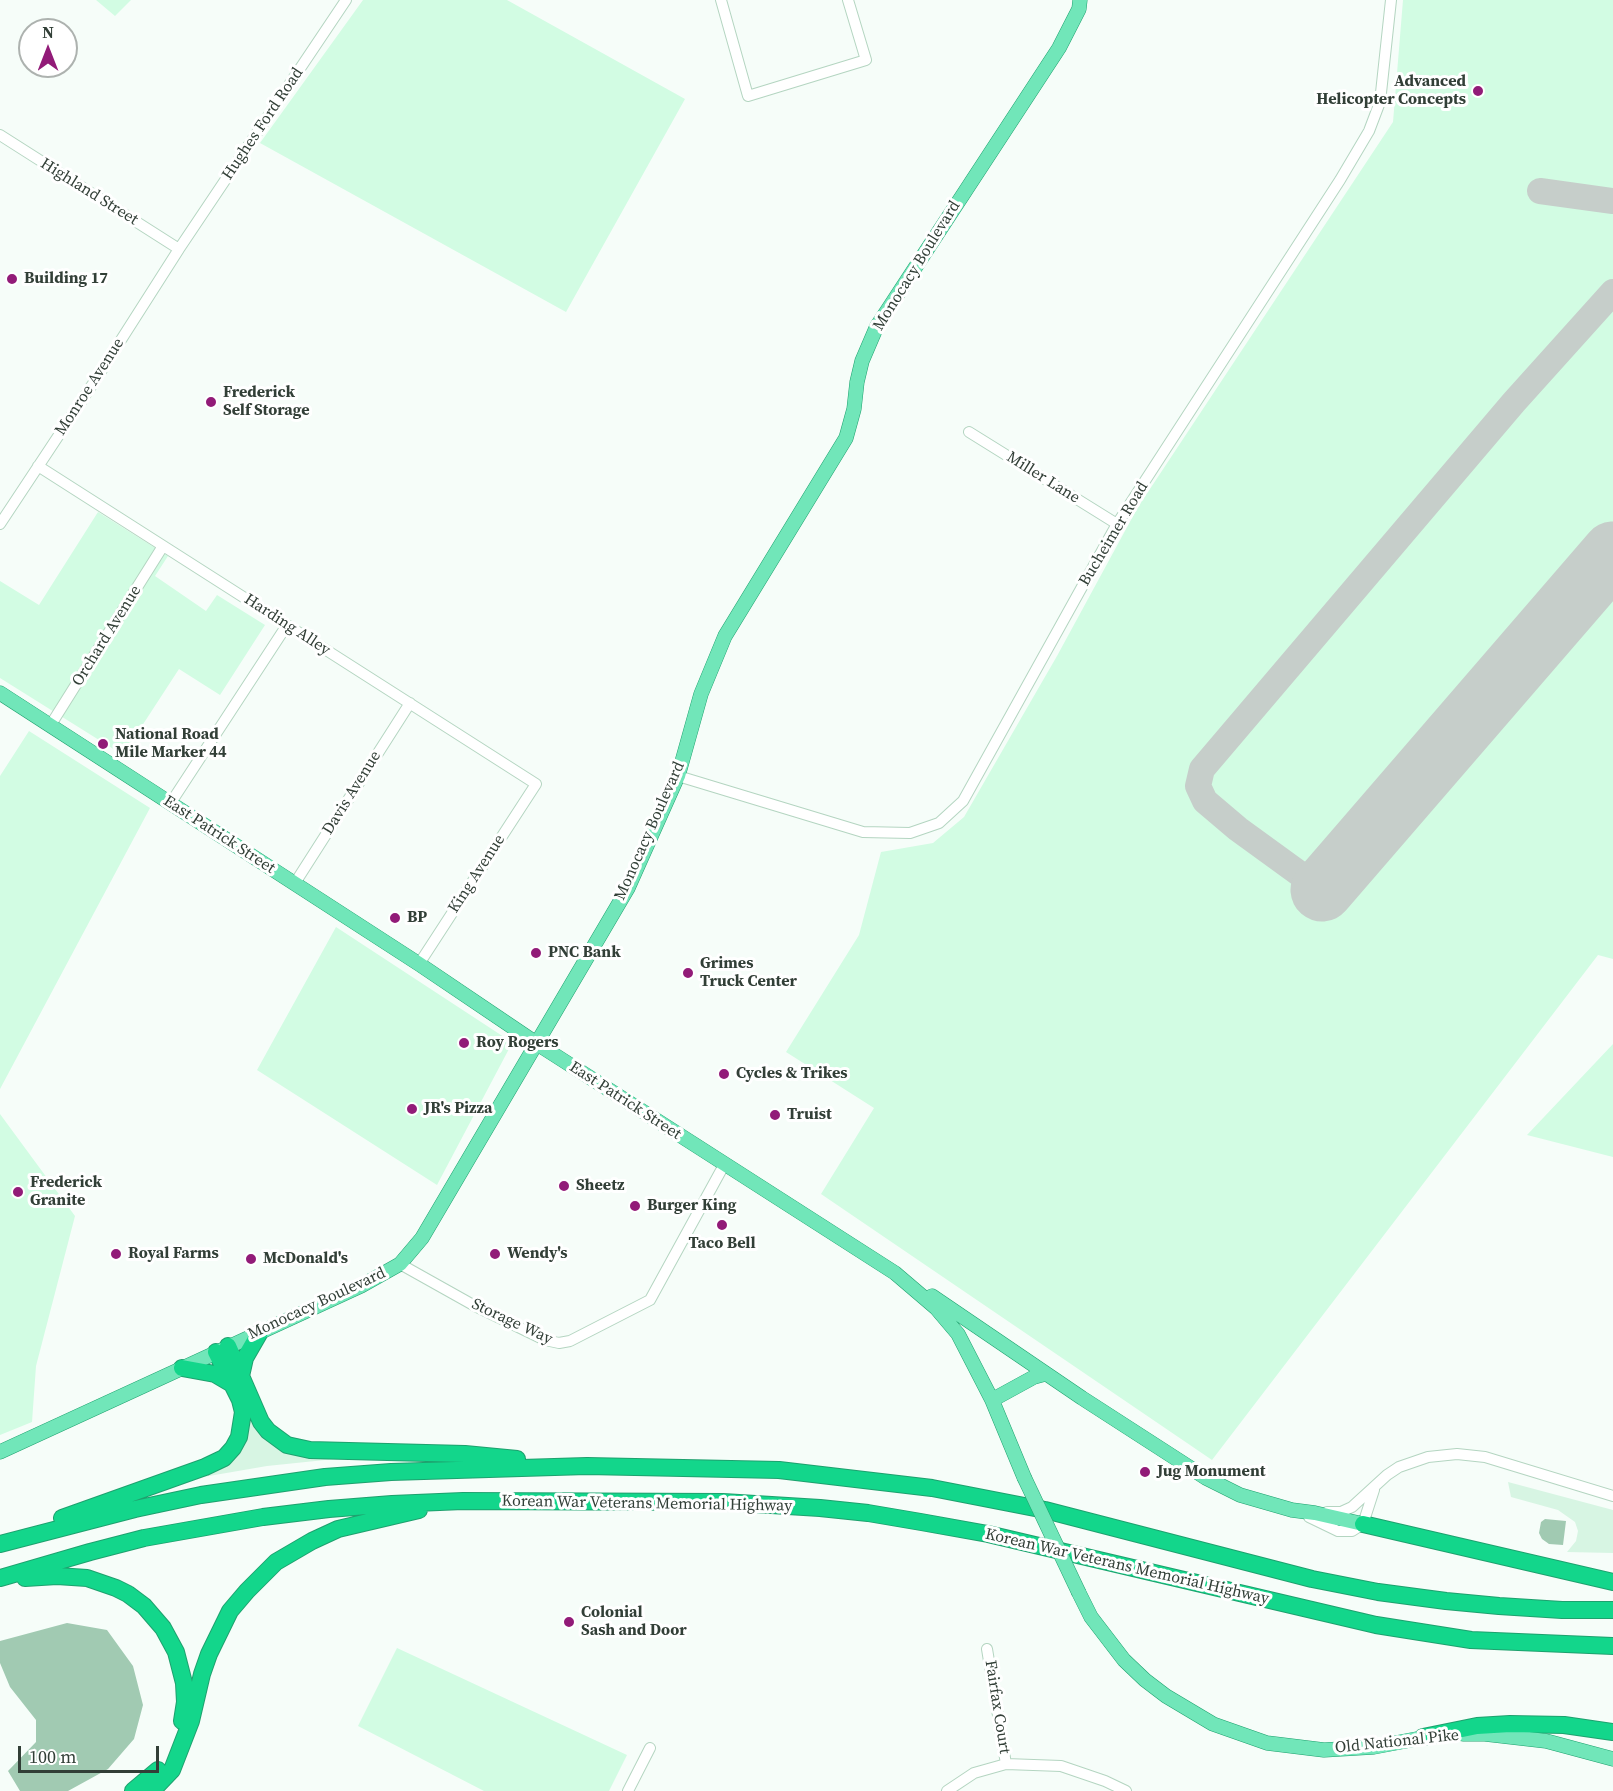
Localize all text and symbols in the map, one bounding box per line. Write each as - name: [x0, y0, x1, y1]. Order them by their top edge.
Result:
- north arrow: [18, 18, 78, 78]
- text: N: [42, 21, 54, 43]
- street label: Hughes Ford Road: [218, 64, 308, 184]
- place label: Advanced Helicopter Concepts: [1316, 72, 1466, 110]
- marker: Advanced Helicopter Concepts: [1471, 84, 1485, 98]
- street label: Highland Street: [37, 154, 141, 230]
- street label: Monocacy Boulevard: [869, 198, 965, 334]
- place label: Building 17: [24, 269, 108, 289]
- marker: Building 17: [5, 272, 19, 286]
- street label: Monroe Avenue: [51, 335, 129, 439]
- place label: Frederick Self Storage: [223, 383, 310, 421]
- marker: Frederick Self Storage: [204, 395, 218, 409]
- street label: Miller Lane: [1003, 448, 1083, 508]
- street label: Bucheimer Road: [1075, 478, 1153, 590]
- street label: Orchard Avenue: [68, 582, 146, 690]
- street label: Harding Alley: [240, 590, 334, 660]
- place label: National Road Mile Marker 44: [115, 725, 227, 763]
- marker: National Road Mile Marker 44: [96, 737, 110, 751]
- street label: Davis Avenue: [319, 748, 385, 838]
- street label: Monocacy Boulevard: [611, 759, 689, 903]
- street label: East Patrick Street: [159, 792, 279, 878]
- street label: King Avenue: [445, 831, 509, 917]
- place label: BP: [407, 908, 427, 928]
- marker: BP: [388, 911, 402, 925]
- place label: PNC Bank: [548, 943, 621, 963]
- marker: PNC Bank: [529, 946, 543, 960]
- place label: Grimes Truck Center: [700, 954, 797, 992]
- marker: Grimes Truck Center: [681, 966, 695, 980]
- place label: Roy Rogers: [476, 1033, 559, 1053]
- marker: Roy Rogers: [457, 1036, 471, 1050]
- street label: East Patrick Street: [565, 1058, 685, 1144]
- place label: Cycles & Trikes: [736, 1064, 848, 1084]
- marker: Cycles & Trikes: [717, 1067, 731, 1081]
- place label: JR's Pizza: [424, 1099, 492, 1119]
- marker: JR's Pizza: [405, 1102, 419, 1116]
- place label: Truist: [787, 1105, 832, 1125]
- marker: Truist: [768, 1108, 782, 1122]
- place label: Frederick Granite: [30, 1173, 102, 1211]
- place label: Sheetz: [576, 1176, 624, 1196]
- marker: Sheetz: [557, 1179, 571, 1193]
- marker: Frederick Granite: [11, 1185, 25, 1199]
- place label: Burger King: [647, 1196, 736, 1216]
- marker: Burger King: [628, 1199, 642, 1213]
- marker: Taco Bell: [715, 1218, 729, 1232]
- place label: Taco Bell: [688, 1234, 756, 1254]
- place label: Royal Farms: [128, 1244, 219, 1264]
- place label: Wendy's: [507, 1244, 568, 1264]
- marker: Royal Farms: [109, 1247, 123, 1261]
- marker: Wendy's: [488, 1247, 502, 1261]
- place label: McDonald's: [263, 1249, 348, 1269]
- marker: McDonald's: [244, 1252, 258, 1266]
- street label: Monocacy Boulevard: [245, 1264, 389, 1344]
- street label: Storage Way: [468, 1295, 556, 1349]
- place label: Jug Monument: [1157, 1462, 1265, 1482]
- marker: Jug Monument: [1138, 1465, 1152, 1479]
- street label: Korean War Veterans Memorial Highway: [502, 1492, 792, 1516]
- street label: Korean War Veterans Memorial Highway: [983, 1525, 1271, 1609]
- place label: Colonial Sash and Door: [581, 1603, 687, 1641]
- marker: Colonial Sash and Door: [562, 1615, 576, 1629]
- street label: Fairfax Court: [980, 1659, 1014, 1755]
- street label: Old National Pike: [1334, 1726, 1460, 1758]
- scale bar: [21, 1734, 162, 1772]
- text: 100 m: [29, 1744, 76, 1769]

